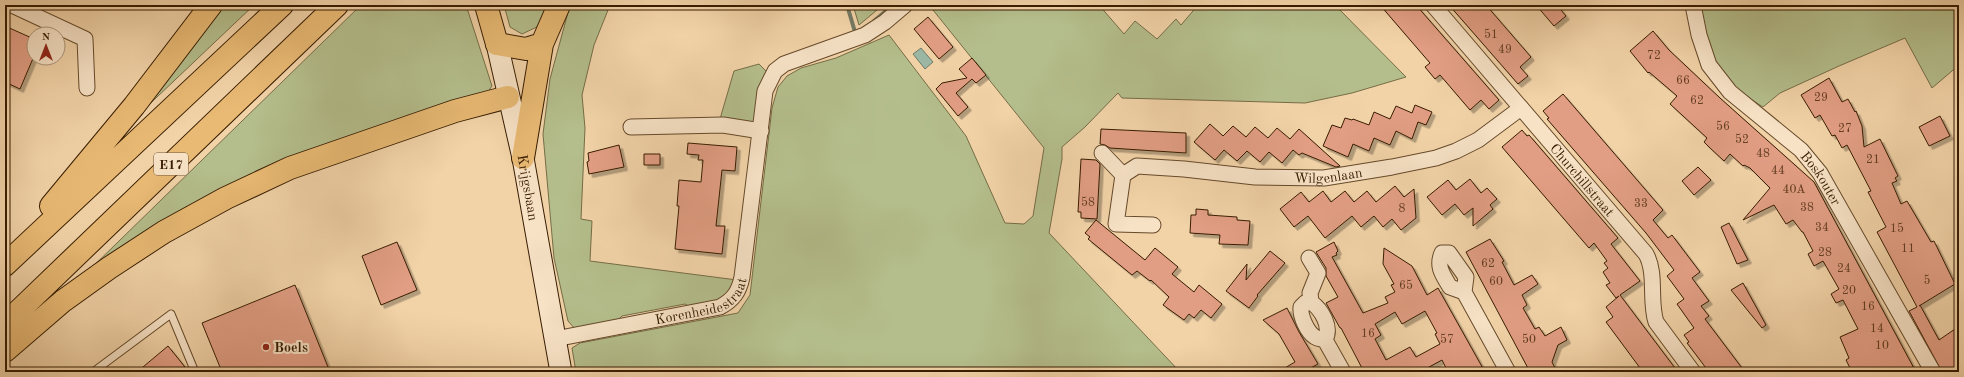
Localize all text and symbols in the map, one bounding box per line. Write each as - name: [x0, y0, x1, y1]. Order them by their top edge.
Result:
- north arrow: [26, 26, 66, 66]
- house number: 51: [1484, 28, 1498, 41]
- text: N: [42, 32, 51, 43]
- house number: 49: [1498, 44, 1512, 56]
- house number: 72: [1647, 50, 1661, 62]
- house number: 66: [1676, 75, 1690, 87]
- house number: 29: [1814, 92, 1828, 104]
- house number: 62: [1690, 95, 1704, 107]
- house number: 56: [1716, 120, 1730, 133]
- house number: 27: [1838, 123, 1852, 135]
- house number: 52: [1735, 133, 1749, 146]
- street label: Churchillstraat: [1547, 141, 1617, 220]
- house number: 48: [1756, 148, 1770, 160]
- street label: Boskouter: [1797, 149, 1843, 208]
- road number: E17: [154, 153, 188, 175]
- street label: Krijgsbaan: [515, 154, 540, 222]
- house number: 21: [1866, 154, 1880, 166]
- house number: 44: [1771, 165, 1785, 177]
- street label: Wilgenlaan: [1294, 166, 1364, 186]
- house number: 40A: [1782, 184, 1806, 196]
- house number: 58: [1081, 196, 1095, 209]
- house number: 33: [1634, 198, 1648, 210]
- house number: 38: [1800, 202, 1814, 214]
- house number: 8: [1399, 203, 1406, 215]
- house number: 34: [1815, 222, 1829, 234]
- house number: 15: [1890, 222, 1904, 235]
- house number: 11: [1901, 243, 1915, 255]
- house number: 28: [1818, 247, 1832, 259]
- house number: 62: [1481, 258, 1495, 270]
- house number: 24: [1837, 263, 1851, 275]
- house number: 5: [1924, 274, 1931, 287]
- street label: Korenheidestraat: [654, 276, 750, 327]
- house number: 60: [1489, 276, 1503, 288]
- house number: 65: [1399, 279, 1413, 292]
- house number: 20: [1842, 285, 1856, 297]
- house number: 16: [1861, 301, 1875, 313]
- house number: 14: [1870, 323, 1884, 335]
- house number: 16: [1361, 328, 1375, 340]
- house number: 57: [1440, 333, 1454, 346]
- house number: 50: [1522, 333, 1536, 346]
- house number: 10: [1875, 340, 1889, 352]
- place label: Boels: [274, 341, 308, 355]
- marker: Boels: [261, 342, 271, 352]

